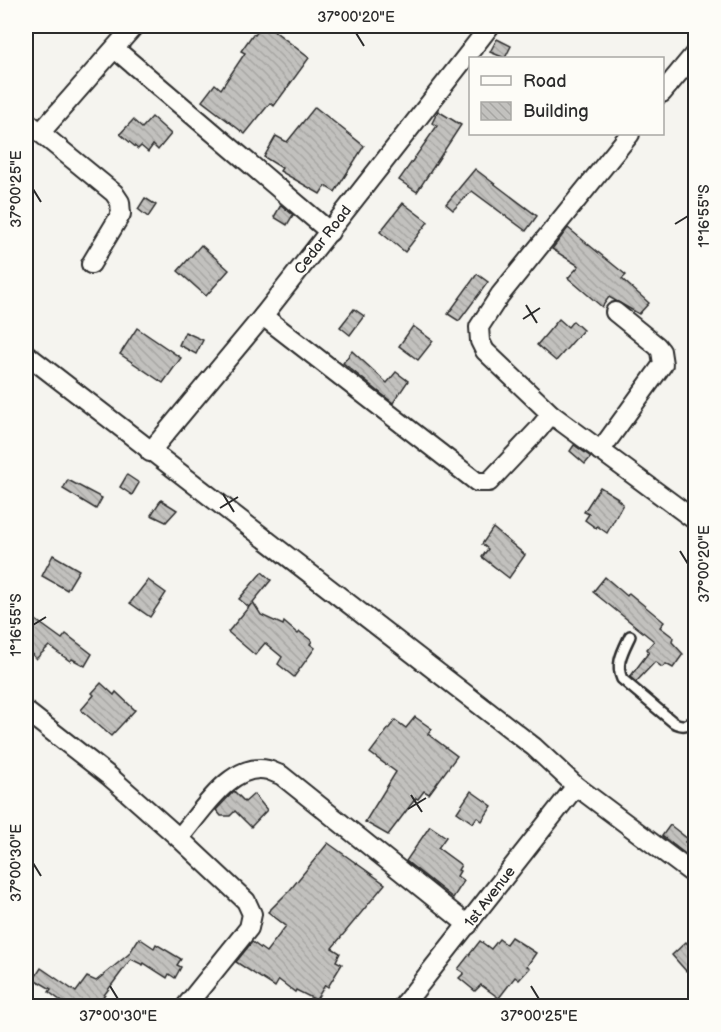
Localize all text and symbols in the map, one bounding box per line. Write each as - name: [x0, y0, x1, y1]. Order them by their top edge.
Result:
- text: 37°00'20"E: [317, 8, 395, 27]
- legend: [469, 57, 664, 135]
- text: Road: [523, 71, 567, 92]
- text: Building: [523, 101, 589, 122]
- text: 37°00'25"E: [7, 150, 26, 228]
- text: 1°16'55"S: [695, 185, 714, 247]
- street label: Cedar Road: [290, 202, 356, 278]
- text: 37°00'20"E: [695, 525, 714, 603]
- text: 1°16'55"S: [7, 594, 26, 656]
- text: 37°00'30"E: [7, 824, 26, 902]
- street label: 1st Avenue: [460, 863, 520, 931]
- text: 37°00'30"E: [79, 1007, 157, 1026]
- text: 37°00'25"E: [500, 1007, 578, 1026]

